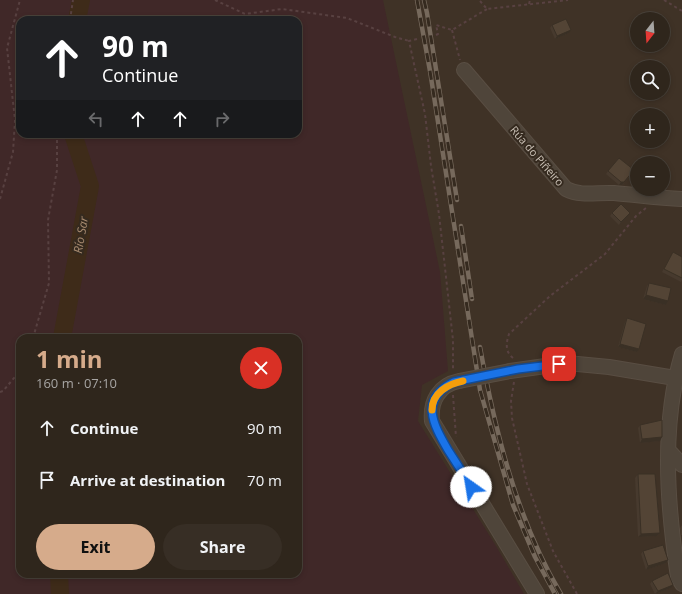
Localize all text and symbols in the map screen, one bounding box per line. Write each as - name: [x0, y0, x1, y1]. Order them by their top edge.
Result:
- north arrow: [630, 12, 670, 52]
- map controls: [630, 12, 670, 196]
- text: 90 m: [102, 27, 169, 65]
- icon: ahead: [36, 32, 88, 84]
- button: search: [630, 60, 670, 100]
- text: Continue: [102, 63, 178, 87]
- icon: left: [85, 108, 107, 130]
- icon: ahead: [127, 108, 149, 130]
- icon: ahead: [169, 108, 191, 130]
- icon: right: [211, 108, 233, 130]
- button: +: [630, 108, 670, 148]
- street label: Rúa do Piñeiro: [507, 122, 568, 189]
- button: −: [630, 156, 670, 196]
- water label: Río Sar: [69, 214, 92, 255]
- text: 1 min: [36, 342, 103, 375]
- button: close: [240, 347, 282, 389]
- pin: [542, 347, 576, 381]
- icon: arrive: [548, 353, 570, 375]
- text: 160 m · 07:10: [36, 374, 117, 392]
- icon: ahead: [36, 417, 58, 439]
- text: Continue: [70, 418, 138, 438]
- text: 90 m: [247, 418, 282, 438]
- position arrow: [450, 466, 492, 508]
- icon: arrive: [36, 469, 58, 491]
- text: Arrive at destination: [70, 470, 225, 490]
- text: 70 m: [247, 470, 282, 490]
- button: Exit: [36, 524, 155, 570]
- button: Share: [163, 524, 282, 570]

